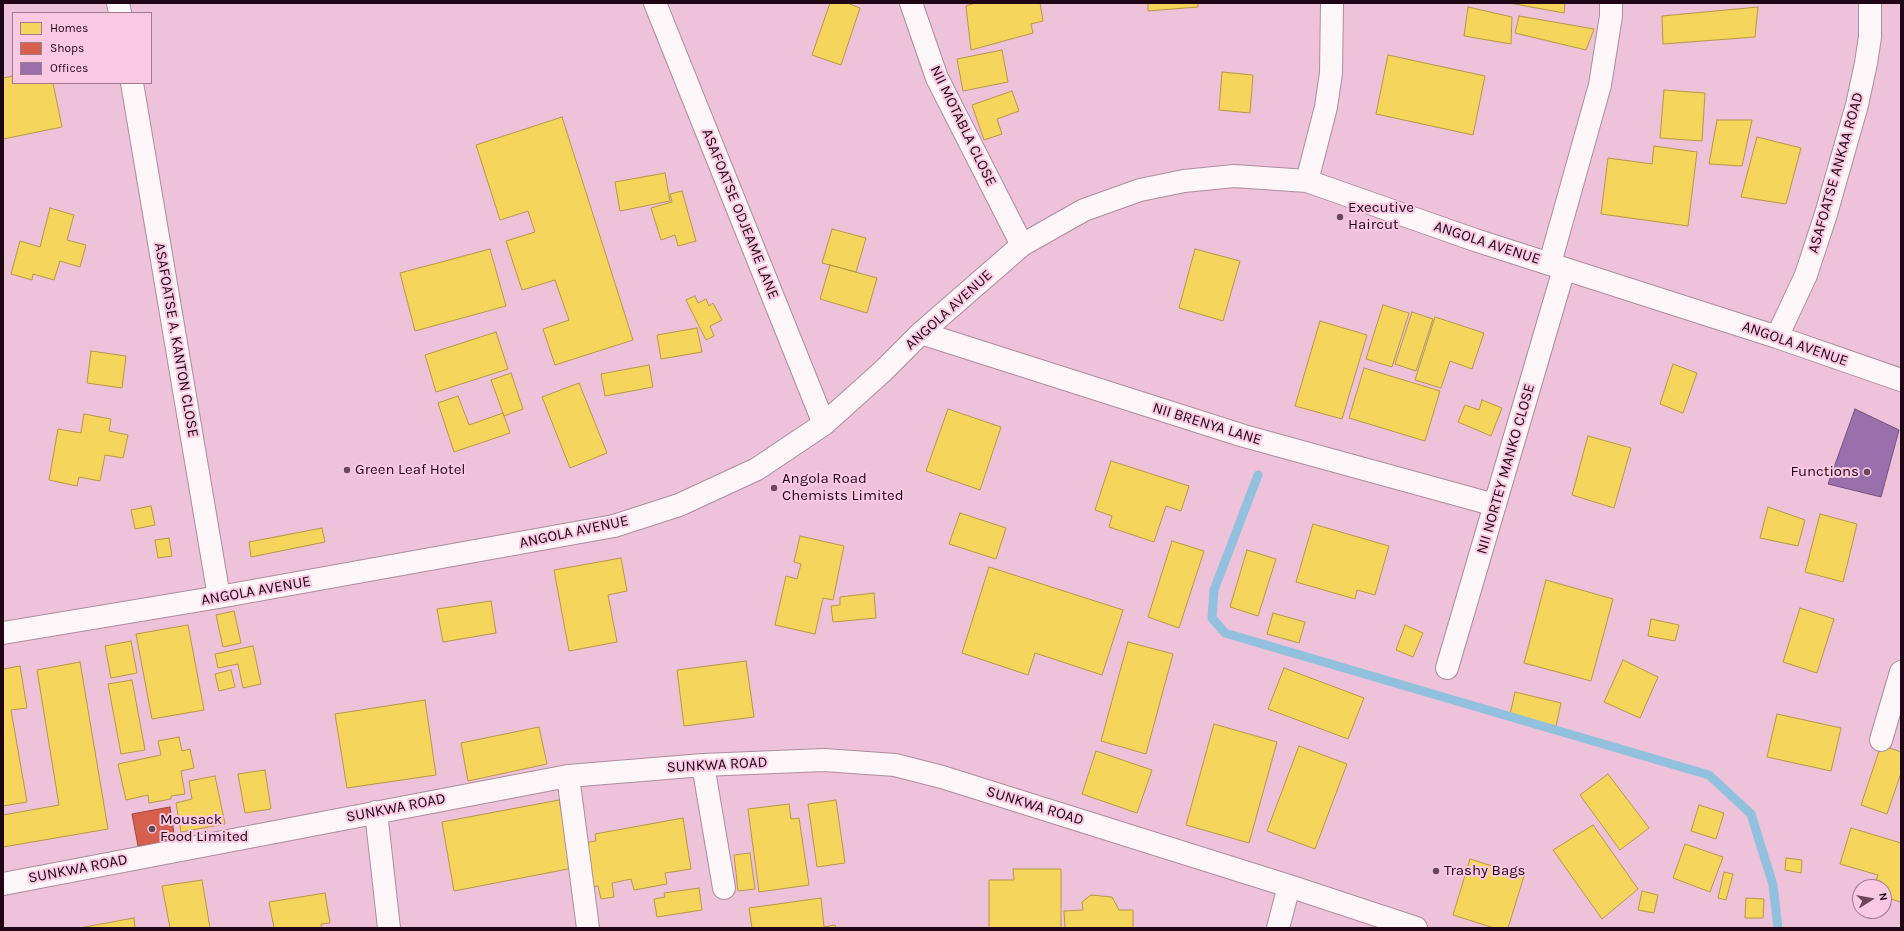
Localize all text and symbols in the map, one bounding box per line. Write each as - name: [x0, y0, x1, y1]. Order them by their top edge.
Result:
- legend: [12, 12, 152, 84]
- text: Homes: [50, 21, 88, 35]
- text: Shops: [50, 41, 84, 55]
- text: Offices: [50, 61, 88, 75]
- street label: NII MOTABLA CLOSE: [926, 63, 1000, 189]
- street label: ASAFOATSE ANKAA ROAD: [1804, 90, 1868, 256]
- street label: ASAFOATSE ODJEAME LANE: [698, 126, 782, 302]
- place label: Executive Haircut: [1348, 199, 1414, 234]
- marker: Executive Haircut: [1335, 212, 1345, 222]
- street label: ANGOLA AVENUE: [1431, 217, 1543, 269]
- street label: ASAFOATSE A. KANTON CLOSE: [150, 241, 202, 439]
- street label: ANGOLA AVENUE: [902, 266, 996, 354]
- street label: ANGOLA AVENUE: [1740, 317, 1850, 371]
- street label: NII NORTEY MANKO CLOSE: [1473, 382, 1539, 556]
- street label: NII BRENYA LANE: [1150, 399, 1264, 449]
- place label: Green Leaf Hotel: [355, 461, 466, 479]
- place label: Functions: [1790, 463, 1859, 481]
- marker: Green Leaf Hotel: [342, 465, 352, 475]
- marker: Functions: [1862, 467, 1872, 477]
- place label: Angola Road Chemists Limited: [782, 470, 904, 505]
- marker: Angola Road Chemists Limited: [769, 483, 779, 493]
- street label: ANGOLA AVENUE: [518, 512, 630, 552]
- street label: ANGOLA AVENUE: [200, 573, 312, 609]
- street label: SUNKWA ROAD: [666, 753, 768, 777]
- street label: SUNKWA ROAD: [984, 783, 1086, 829]
- street label: SUNKWA ROAD: [345, 790, 447, 826]
- place label: Mousack Food Limited: [160, 811, 248, 846]
- marker: Mousack Food Limited: [147, 824, 157, 834]
- street label: SUNKWA ROAD: [27, 851, 129, 887]
- place label: Trashy Bags: [1444, 862, 1526, 880]
- marker: Trashy Bags: [1431, 866, 1441, 876]
- north arrow: [1852, 879, 1892, 919]
- text: N: [1876, 892, 1890, 902]

